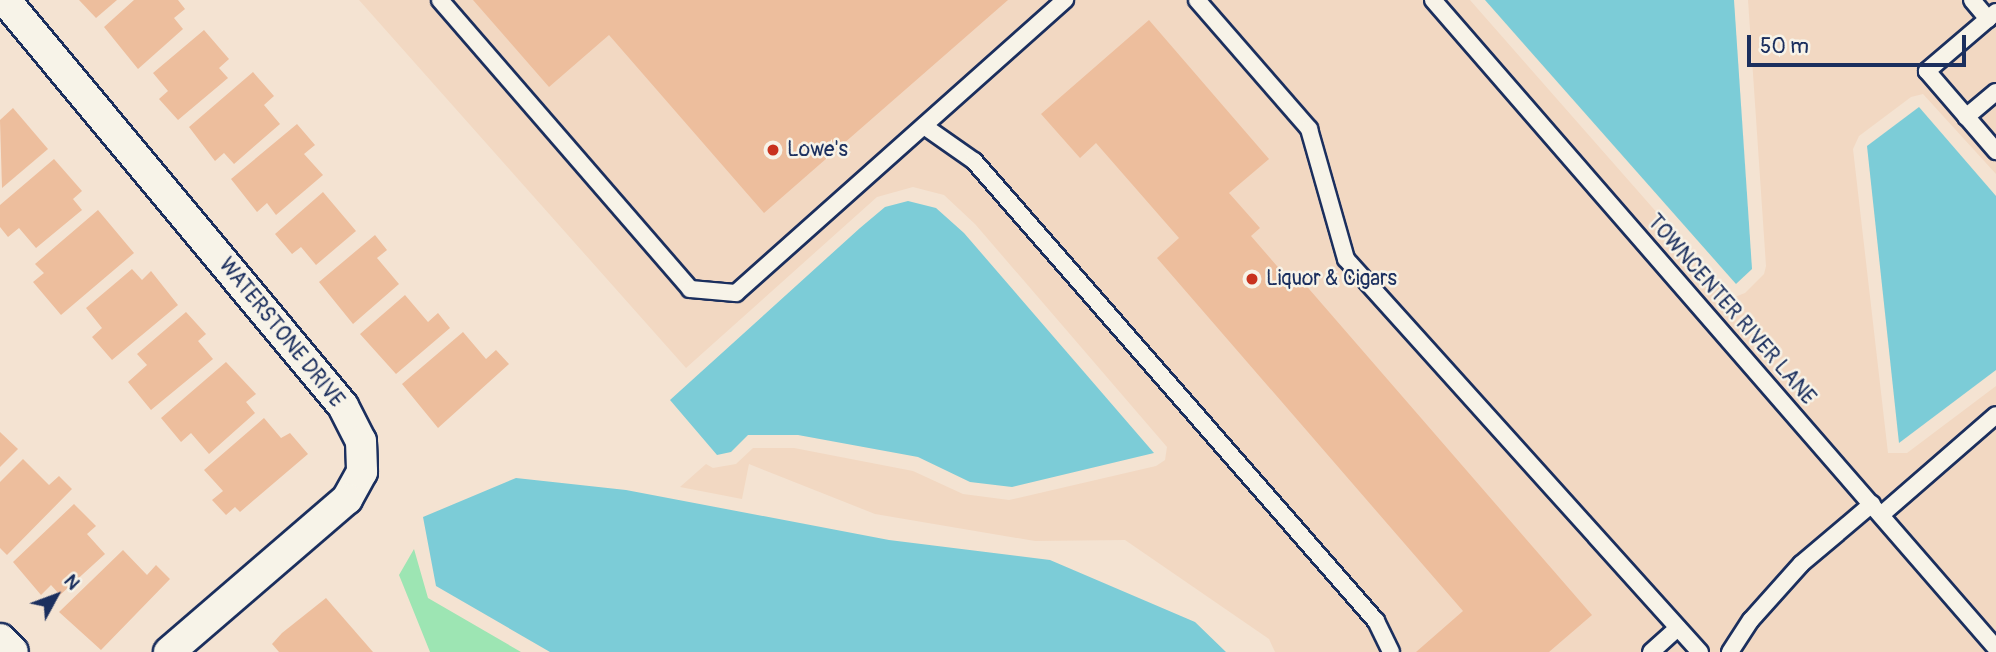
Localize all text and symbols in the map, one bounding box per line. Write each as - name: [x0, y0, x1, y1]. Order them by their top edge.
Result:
- scale bar: [1751, 21, 1970, 65]
- text: 50 m: [1760, 33, 1809, 60]
- place label: Lowe's: [787, 137, 848, 163]
- marker: Lowe's: [765, 142, 781, 158]
- street label: TOWNCENTER RIVER LANE: [1642, 210, 1820, 410]
- street label: WATERSTONE DRIVE: [213, 253, 349, 413]
- place label: Liquor & Cigars: [1266, 266, 1397, 292]
- marker: Liquor & Cigars: [1244, 271, 1260, 287]
- north arrow: [21, 561, 91, 631]
- text: N: [59, 569, 85, 595]

